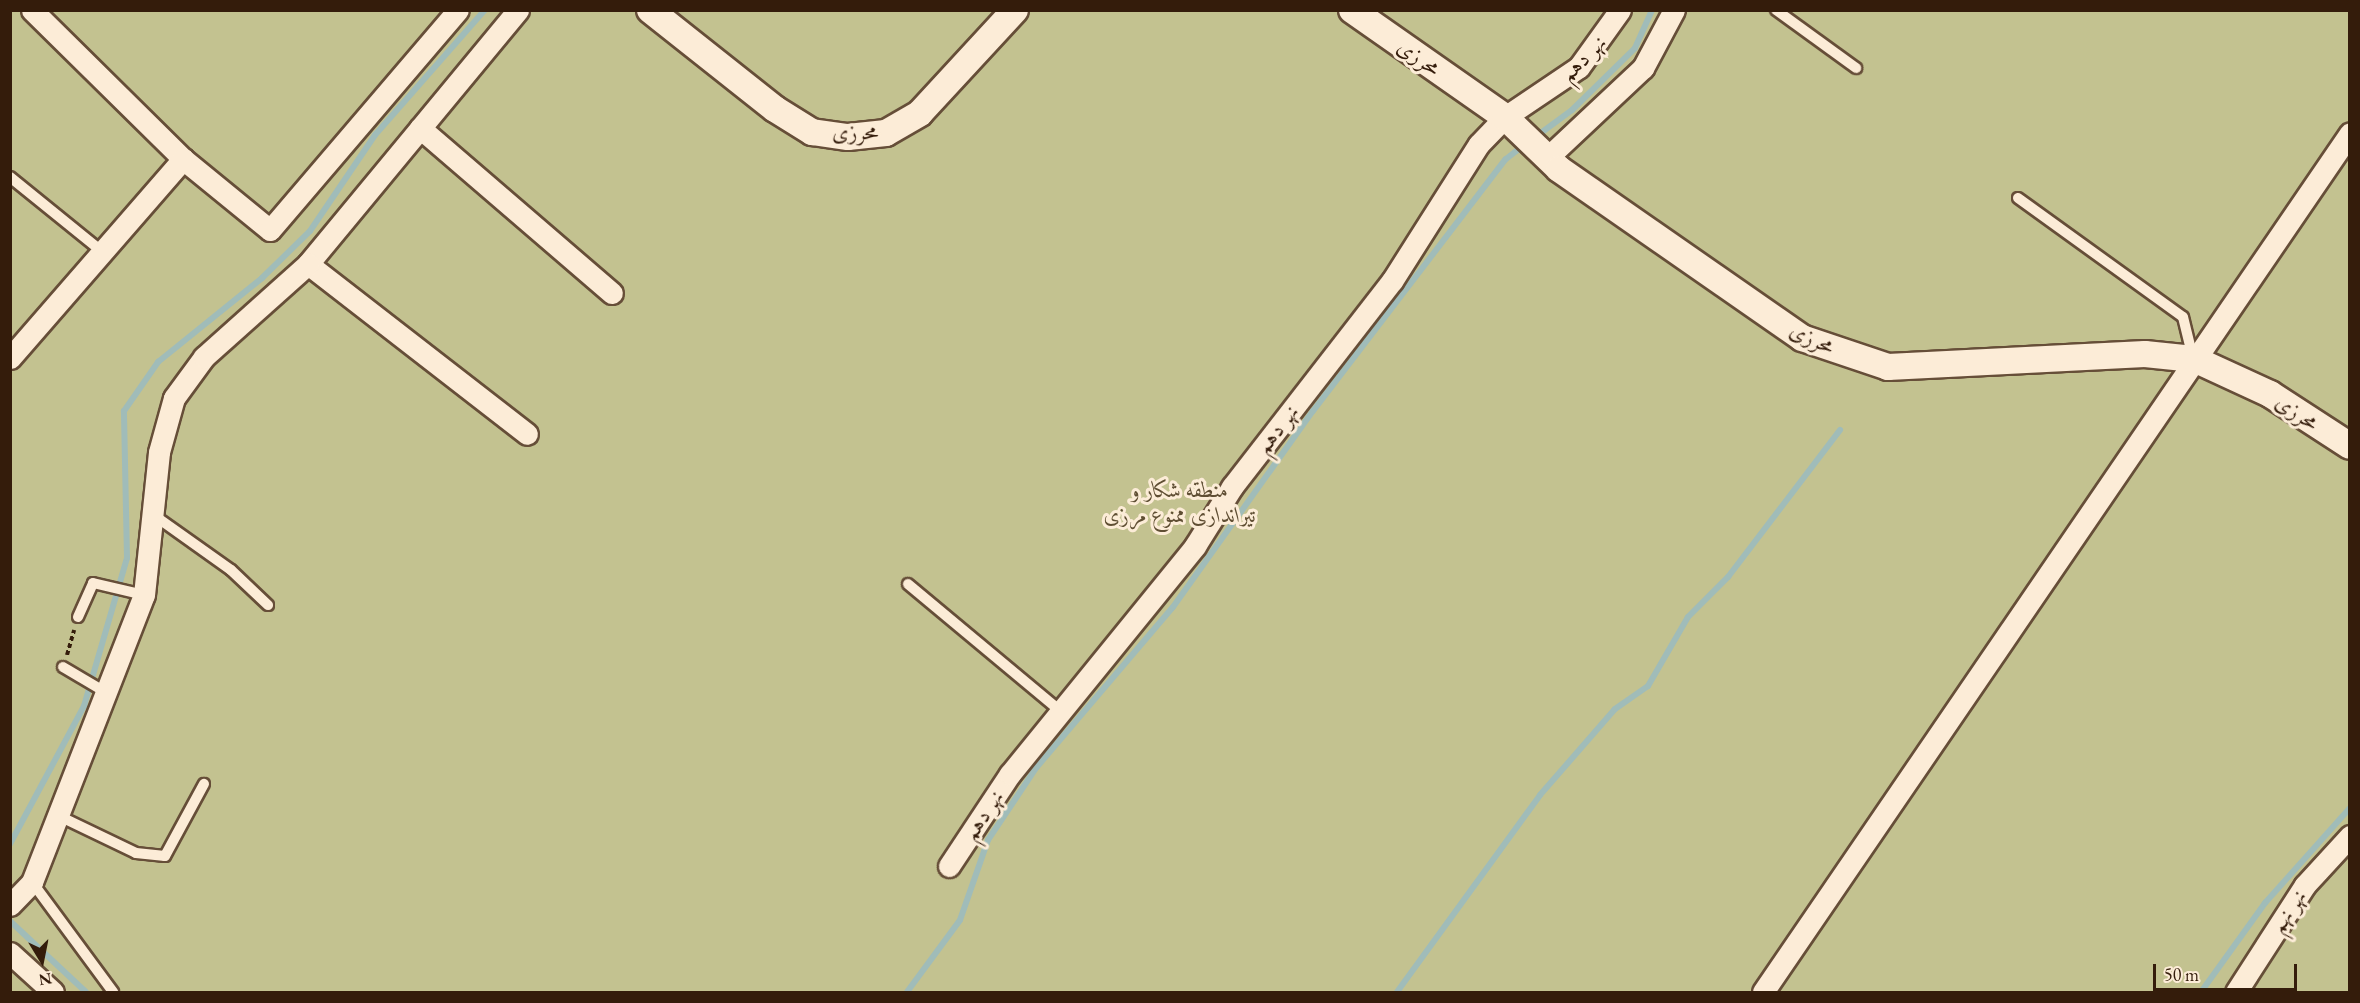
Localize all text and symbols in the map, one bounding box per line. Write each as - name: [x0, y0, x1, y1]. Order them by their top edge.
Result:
- street label: نهر دهم: [1554, 29, 1612, 87]
- street label: محرزی: [1392, 33, 1446, 81]
- street label: محرزی: [832, 118, 878, 146]
- street label: محرزی: [1785, 316, 1839, 360]
- street label: محرزی: [2270, 388, 2324, 436]
- street label: نهر دهم: [1250, 399, 1304, 459]
- park label: منطقه شکار و تیراندازی ممنوع مرزی: [1104, 476, 1256, 528]
- street label: نهر دهم: [957, 785, 1009, 845]
- street label: نهر نهم: [2264, 884, 2312, 938]
- north arrow: [12, 931, 72, 991]
- scale bar: [2156, 952, 2300, 990]
- text: 50 m: [2164, 963, 2199, 986]
- text: N: [37, 968, 53, 991]

